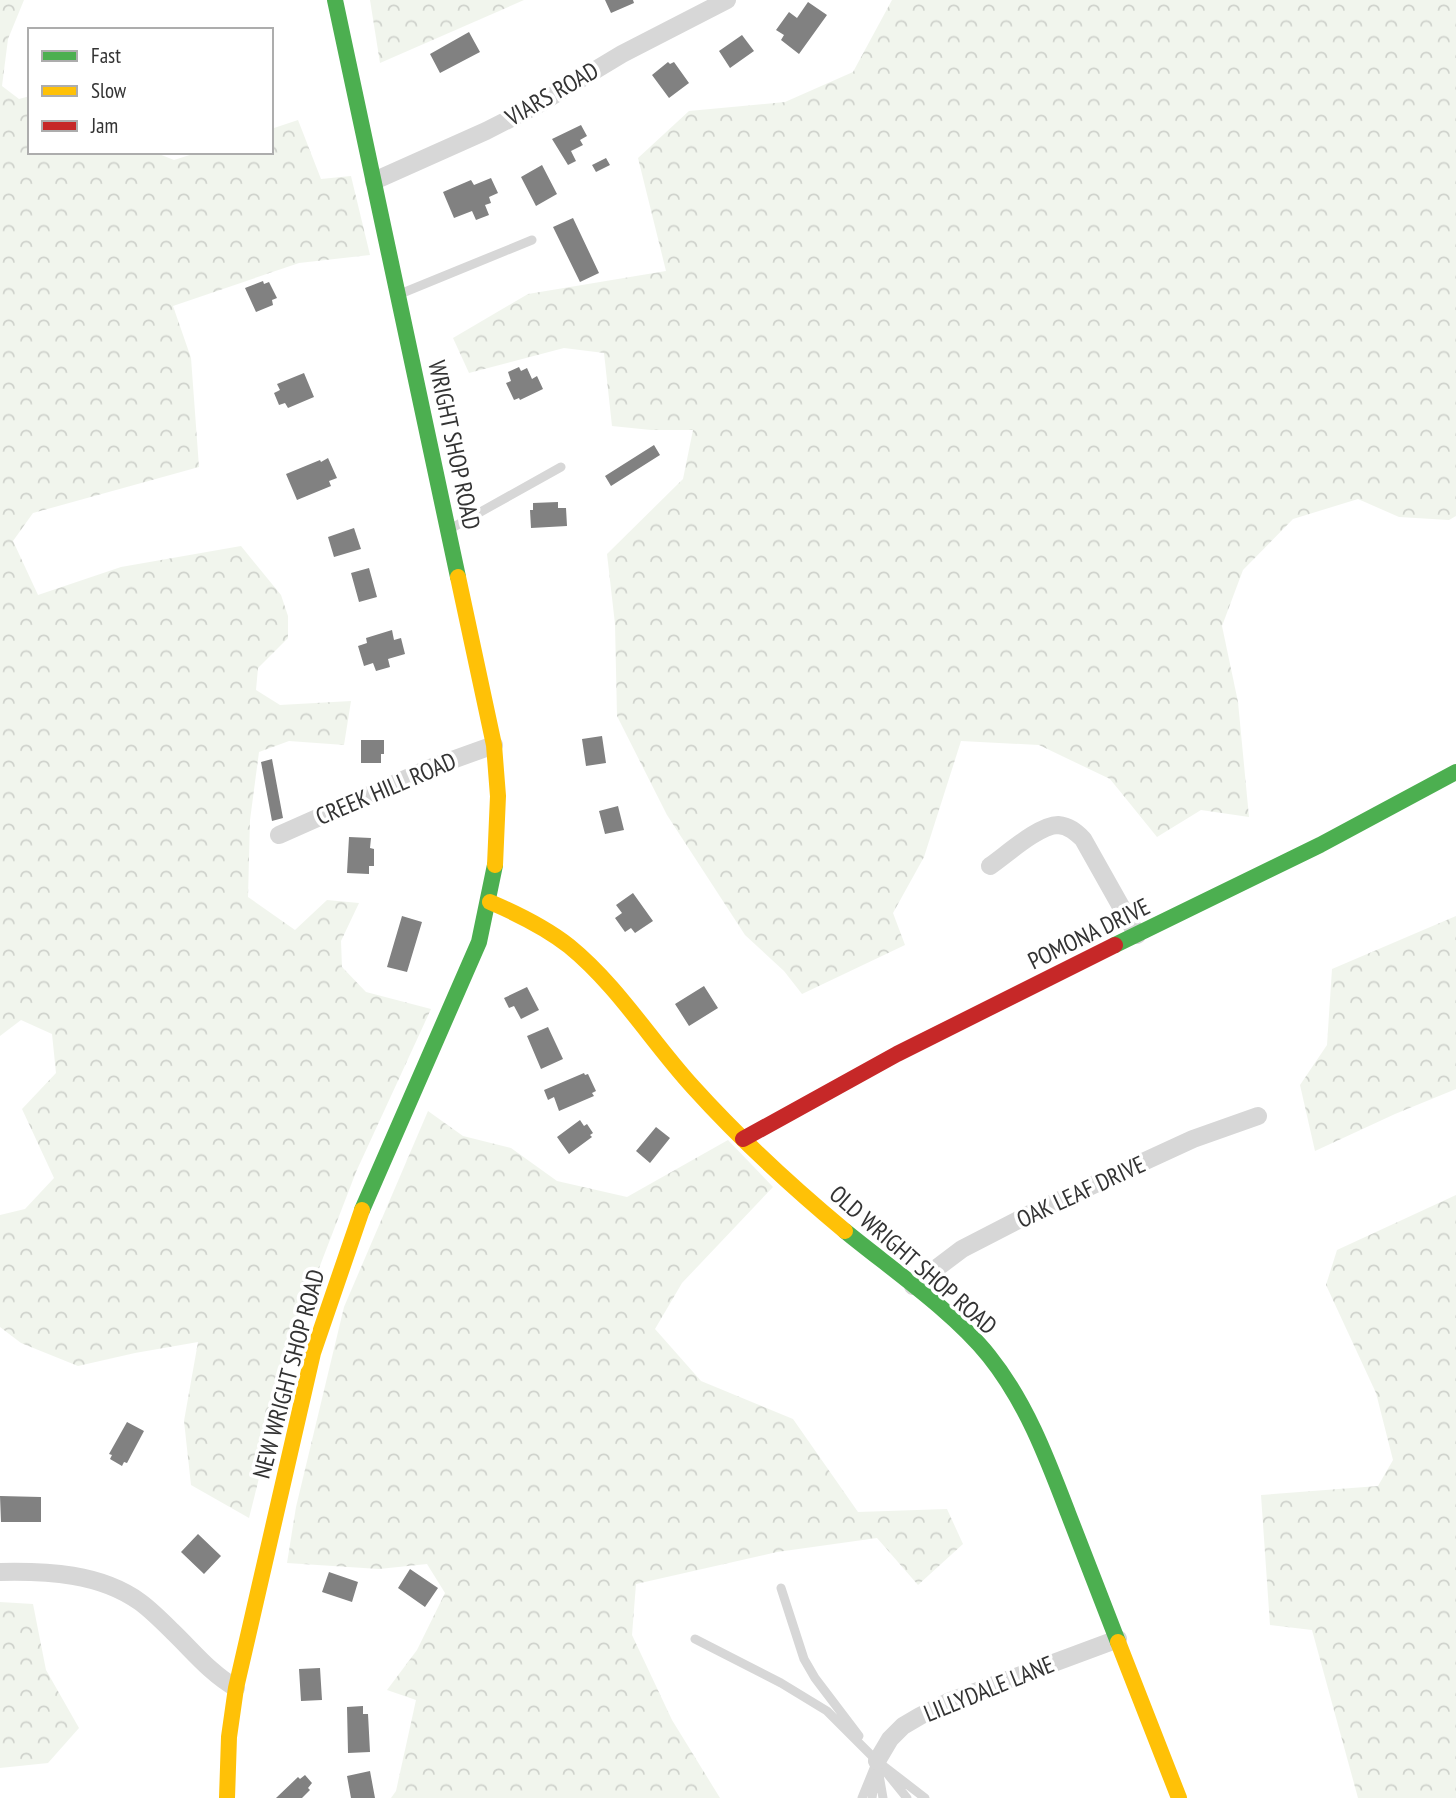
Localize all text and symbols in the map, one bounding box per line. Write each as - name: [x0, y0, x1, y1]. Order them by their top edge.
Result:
- legend: [28, 28, 273, 154]
- text: Fast: [91, 42, 121, 69]
- street label: VIARS ROAD: [499, 55, 604, 133]
- text: Slow: [91, 77, 127, 104]
- text: Jam: [90, 112, 118, 139]
- street label: WRIGHT SHOP ROAD: [421, 358, 488, 532]
- street label: CREEK HILL ROAD: [311, 745, 461, 832]
- street label: POMONA DRIVE: [1023, 891, 1155, 976]
- street label: OAK LEAF DRIVE: [1012, 1148, 1150, 1235]
- street label: OLD WRIGHT SHOP ROAD: [823, 1178, 1004, 1341]
- street label: NEW WRIGHT SHOP ROAD: [246, 1266, 331, 1482]
- street label: LILLYDALE LANE: [919, 1648, 1058, 1729]

